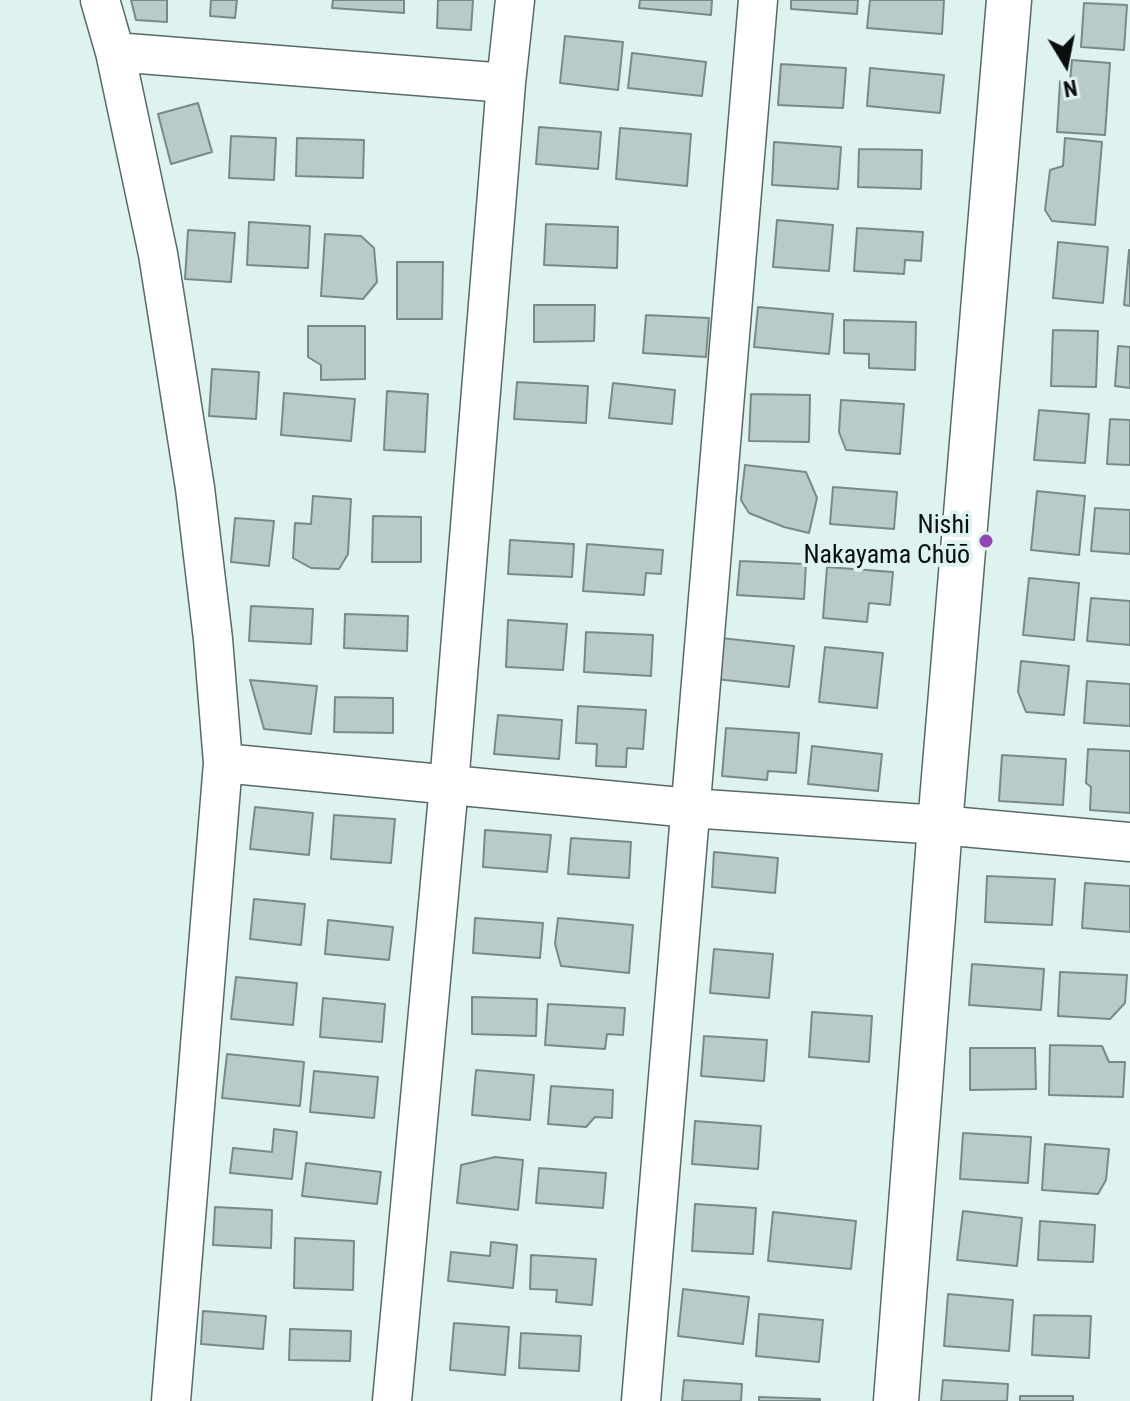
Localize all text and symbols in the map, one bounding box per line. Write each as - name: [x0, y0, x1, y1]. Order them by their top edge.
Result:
- north arrow: [1026, 24, 1106, 104]
- text: N: [1061, 75, 1079, 102]
- place label: Nishi Nakayama Chūō: [803, 510, 970, 572]
- marker: Nishi Nakayama Chūō: [977, 532, 995, 550]

